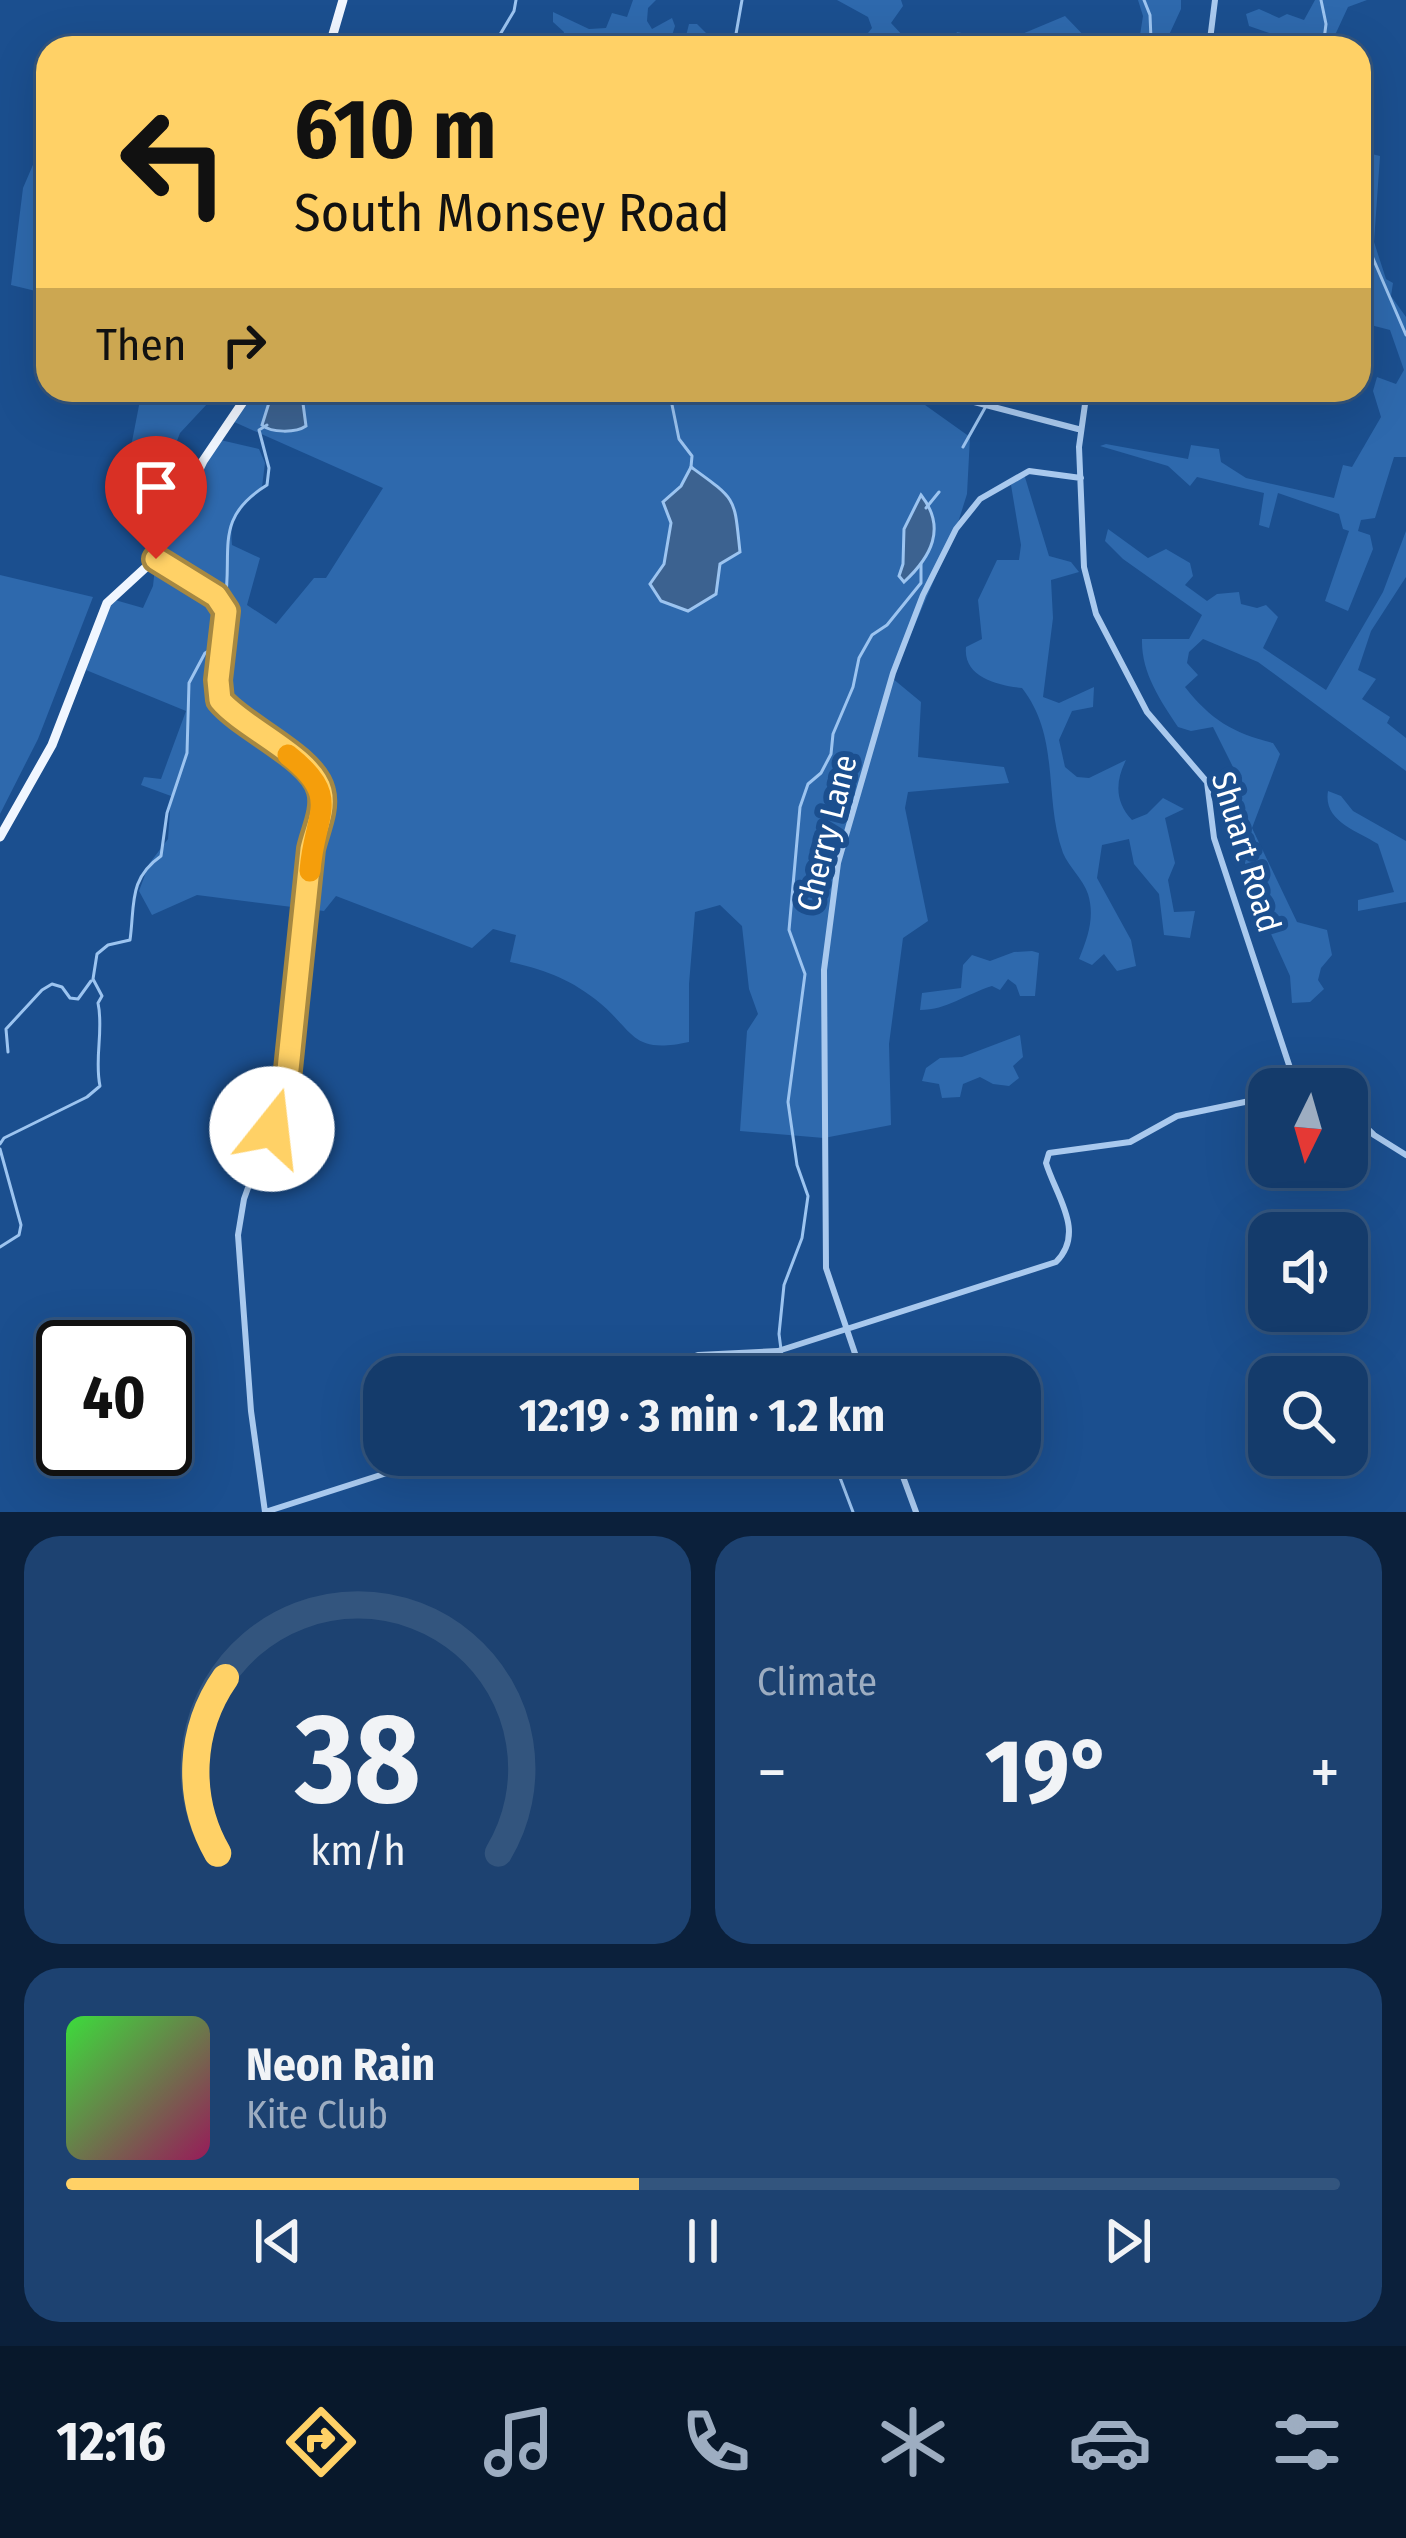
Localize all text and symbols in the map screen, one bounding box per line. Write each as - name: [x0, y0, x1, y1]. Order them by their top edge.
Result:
- text: 610 m: [294, 79, 497, 180]
- icon: left: [96, 84, 252, 240]
- text: South Monsey Road: [294, 181, 730, 245]
- icon: right: [211, 312, 277, 378]
- text: Then: [96, 318, 187, 372]
- pin: [105, 436, 207, 559]
- icon: arrive: [123, 454, 189, 520]
- street label: Cherry Lane: [788, 751, 866, 915]
- street label: Shuart Road: [1203, 767, 1289, 937]
- position arrow: [209, 1066, 335, 1192]
- north arrow: [1248, 1068, 1368, 1188]
- map controls: [1248, 1068, 1368, 1476]
- button: sound: [1248, 1212, 1368, 1332]
- speed limit sign: 40: [36, 1320, 192, 1476]
- button: search: [1248, 1356, 1368, 1476]
- text: 12:19 · 3 min · 1.2 km: [519, 1389, 885, 1443]
- text: Climate: [757, 1659, 877, 1705]
- text: 38: [294, 1685, 420, 1835]
- text: 19°: [985, 1718, 1112, 1826]
- text: −: [757, 1733, 787, 1812]
- text: +: [1310, 1733, 1340, 1812]
- text: km/h: [310, 1825, 405, 1876]
- text: Neon Rain: [246, 2038, 435, 2092]
- text: Kite Club: [246, 2092, 388, 2138]
- icon: previous: [245, 2208, 311, 2274]
- icon: pause: [670, 2208, 736, 2274]
- icon: next: [1095, 2208, 1161, 2274]
- icon: directions: [279, 2400, 363, 2484]
- icon: music: [477, 2400, 561, 2484]
- icon: phone: [674, 2400, 758, 2484]
- icon: climate: [871, 2400, 955, 2484]
- icon: car: [1068, 2400, 1152, 2484]
- icon: filters: [1265, 2400, 1349, 2484]
- text: 12:16: [57, 2410, 166, 2474]

